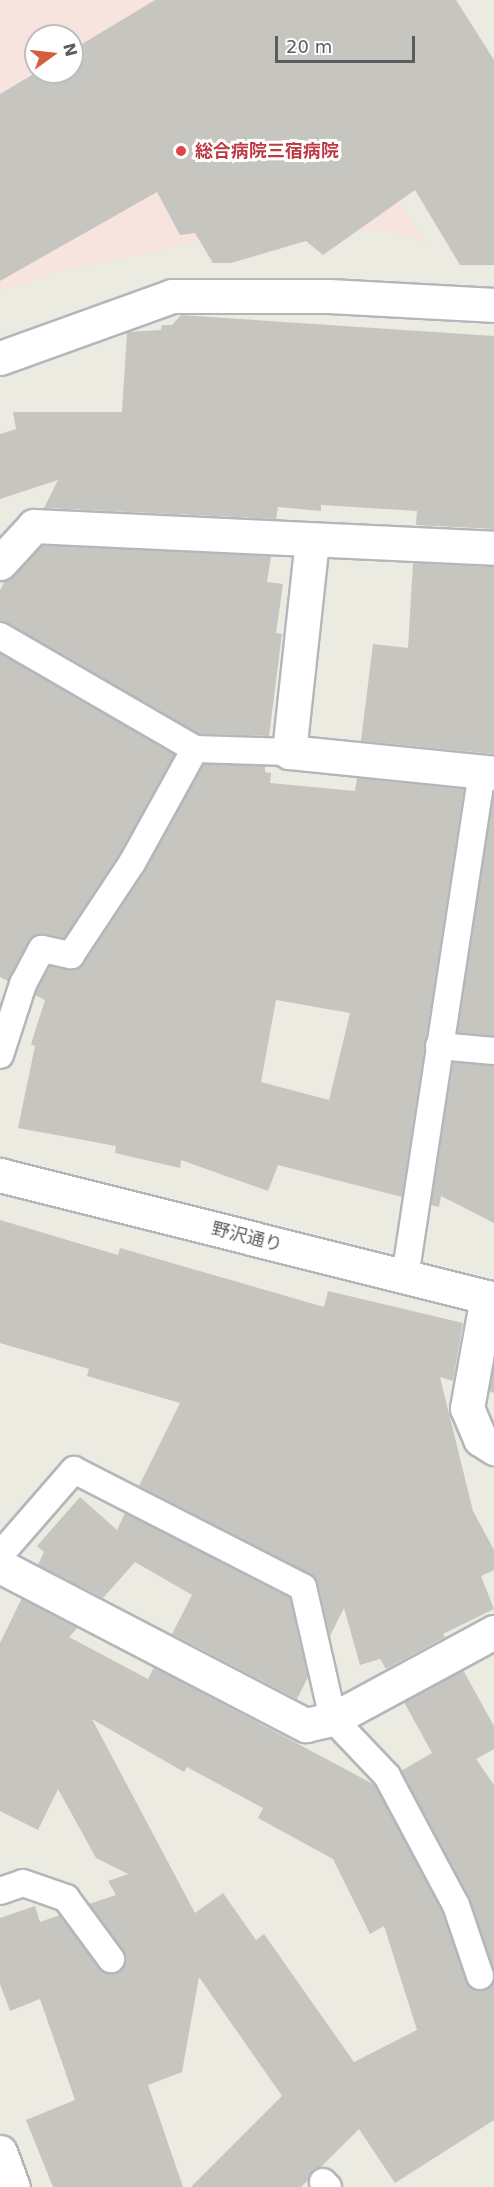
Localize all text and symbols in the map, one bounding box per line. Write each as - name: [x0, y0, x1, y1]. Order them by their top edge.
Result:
- north arrow: [24, 24, 84, 84]
- scale bar: [278, 24, 418, 62]
- text: 20 m: [286, 36, 332, 57]
- text: N: [59, 41, 81, 59]
- place label: 総合病院三宿病院: [195, 140, 339, 162]
- marker: 総合病院三宿病院: [172, 142, 190, 160]
- street label: 野沢通り: [209, 1218, 285, 1256]

